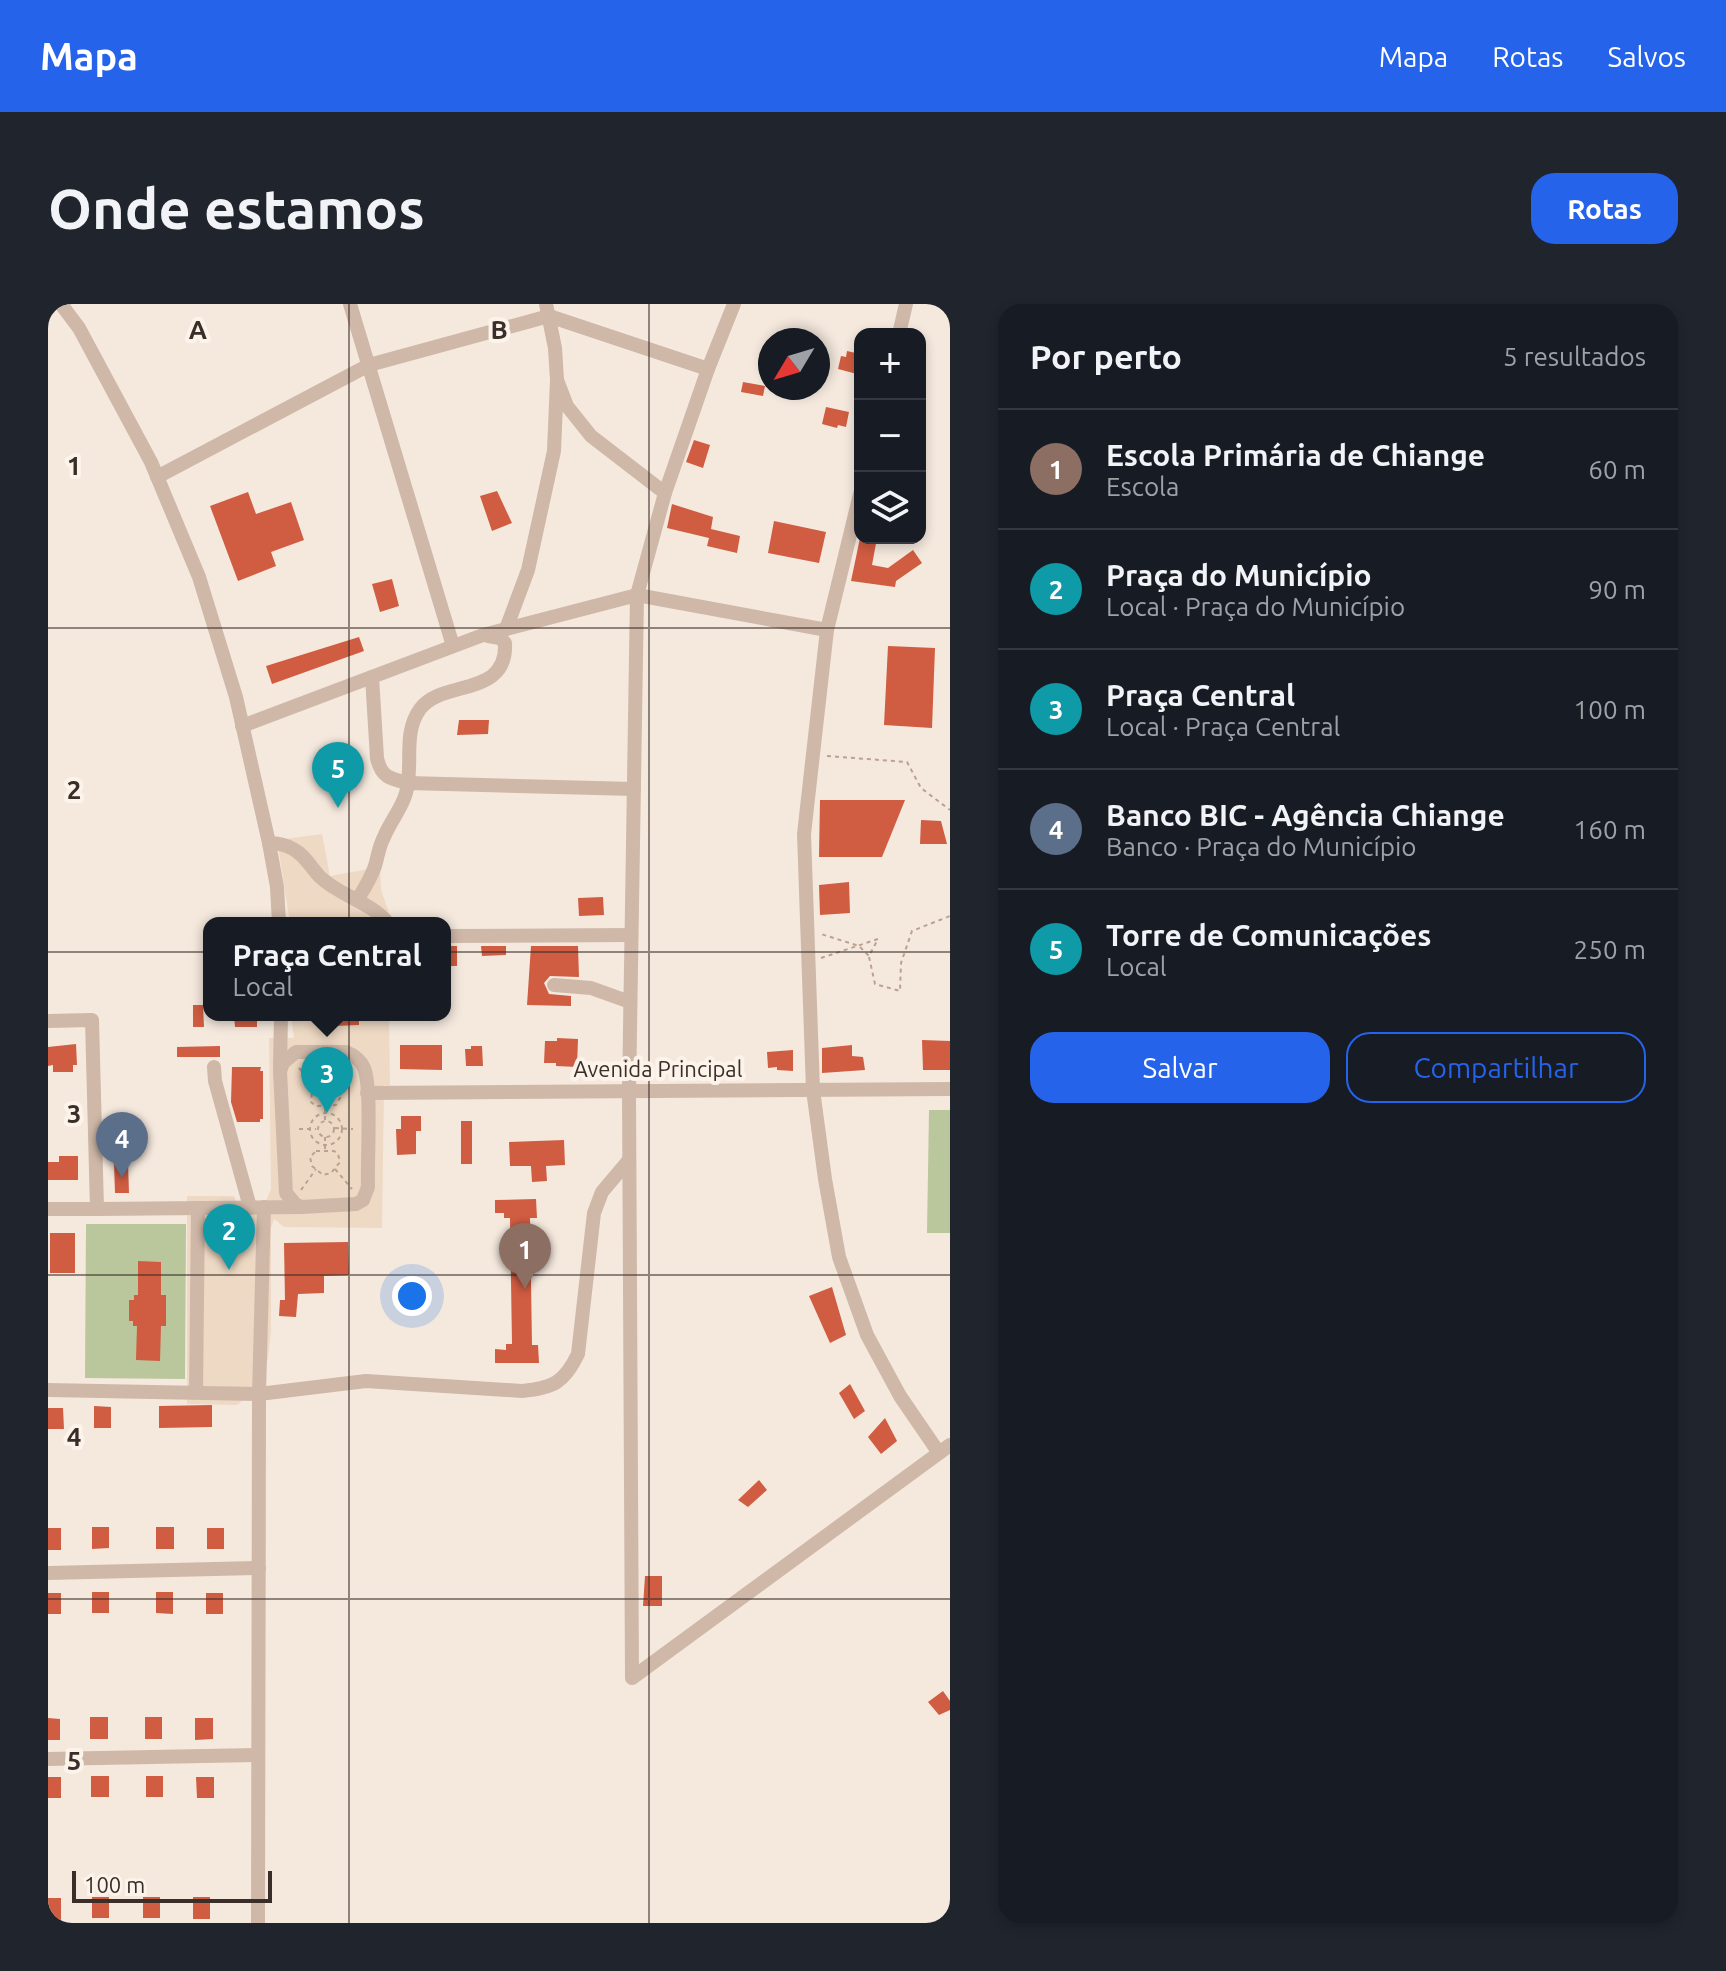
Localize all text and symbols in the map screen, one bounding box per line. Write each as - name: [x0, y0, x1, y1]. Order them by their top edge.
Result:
- text: Mapa: [40, 35, 138, 77]
- text: Mapa: [1379, 41, 1448, 72]
- text: Rotas: [1492, 41, 1563, 72]
- text: Salvos: [1607, 41, 1686, 72]
- button: Rotas: [1531, 173, 1678, 244]
- text: Onde estamos: [48, 177, 425, 240]
- text: A: [189, 315, 208, 344]
- text: B: [490, 315, 508, 344]
- north arrow: [758, 328, 830, 400]
- map controls: [854, 328, 926, 544]
- button: +: [854, 328, 926, 400]
- text: Por perto: [1030, 337, 1182, 375]
- text: 5 resultados: [1503, 342, 1646, 371]
- button: −: [854, 400, 926, 472]
- text: Escola Primária de Chiange: [1106, 438, 1485, 472]
- text: 1: [67, 451, 81, 480]
- text: 1: [1049, 455, 1063, 484]
- text: 60 m: [1588, 455, 1646, 484]
- button: layers: [854, 472, 926, 544]
- text: Escola: [1106, 472, 1179, 501]
- text: Praça do Município: [1106, 558, 1372, 592]
- text: 2: [1049, 575, 1063, 604]
- text: 90 m: [1588, 575, 1646, 604]
- text: Local · Praça do Município: [1106, 592, 1405, 621]
- text: Praça Central: [1106, 678, 1295, 712]
- text: 3: [1049, 695, 1063, 724]
- text: 100 m: [1574, 695, 1646, 724]
- text: Local · Praça Central: [1106, 712, 1340, 741]
- pin: 5: [312, 742, 364, 808]
- text: 2: [67, 775, 81, 804]
- text: Banco BIC - Agência Chiange: [1106, 798, 1505, 832]
- text: 4: [1049, 815, 1063, 844]
- text: 160 m: [1574, 815, 1646, 844]
- text: Banco · Praça do Município: [1106, 832, 1416, 861]
- popup: [203, 917, 451, 1021]
- text: Torre de Comunicações: [1106, 918, 1432, 952]
- text: 5: [1049, 935, 1063, 964]
- text: 250 m: [1574, 935, 1646, 964]
- text: Praça Central: [232, 938, 422, 972]
- text: Local: [1106, 952, 1167, 981]
- text: Local: [232, 972, 293, 1001]
- button: Salvar: [1030, 1032, 1330, 1103]
- button: Compartilhar: [1346, 1032, 1646, 1103]
- pin: 3: [301, 1047, 353, 1113]
- street label: Avenida Principal: [574, 1056, 743, 1081]
- text: 3: [67, 1099, 81, 1128]
- pin: 4: [96, 1112, 148, 1178]
- pin: 2: [203, 1204, 255, 1270]
- pin: 1: [499, 1223, 551, 1289]
- your location: [392, 1276, 432, 1316]
- text: 4: [67, 1422, 81, 1451]
- text: 5: [67, 1746, 81, 1775]
- scale bar: [72, 1867, 272, 1903]
- text: 100 m: [84, 1872, 145, 1897]

